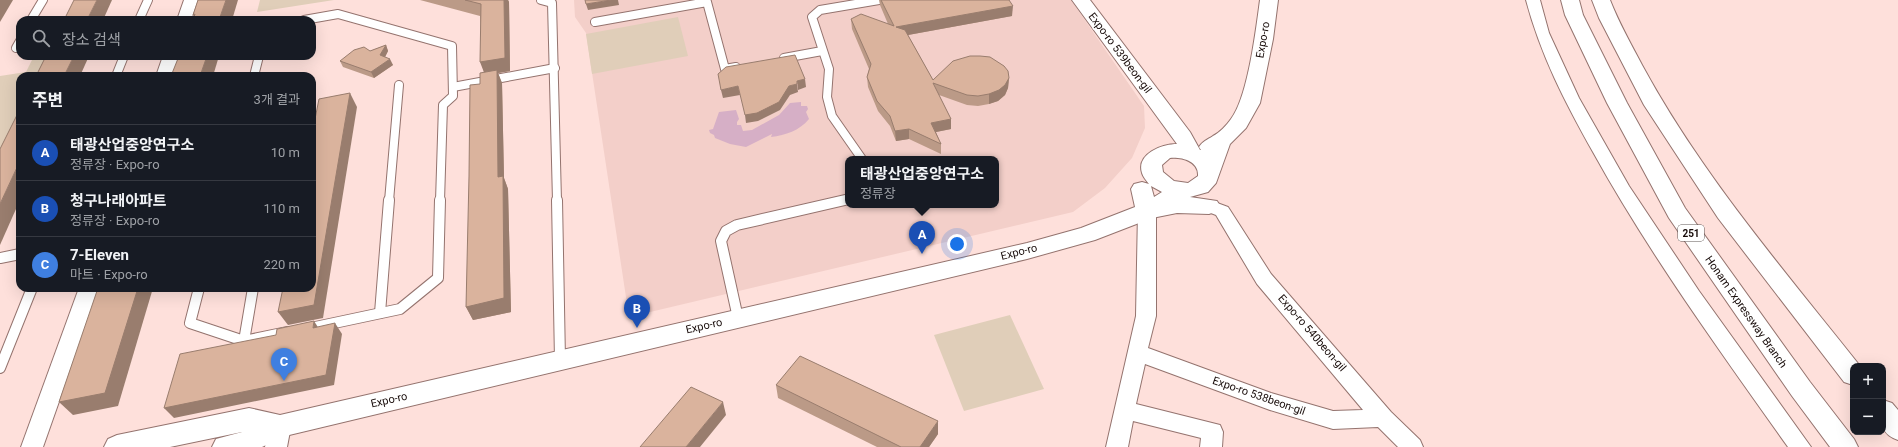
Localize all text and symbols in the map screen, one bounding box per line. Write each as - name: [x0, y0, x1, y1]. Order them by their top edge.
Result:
- street label: Expo-ro 539beon-gil: [1086, 10, 1154, 96]
- search box: [16, 16, 316, 60]
- street label: Expo-ro: [1253, 21, 1273, 59]
- icon: search: [30, 27, 52, 49]
- text: 장소 검색: [62, 31, 121, 49]
- text: 주변: [32, 90, 63, 110]
- text: 3개 결과: [254, 92, 300, 107]
- text: 태광산업중앙연구소: [70, 136, 194, 154]
- text: A: [41, 145, 49, 160]
- text: 10 m: [271, 145, 300, 160]
- popup: [845, 156, 999, 208]
- text: 정류장 · Expo-ro: [70, 157, 160, 172]
- text: 태광산업중앙연구소: [860, 165, 984, 183]
- text: 정류장: [860, 186, 896, 201]
- text: 청구나래아파트: [70, 192, 167, 210]
- text: B: [41, 201, 49, 216]
- text: 110 m: [263, 201, 300, 216]
- text: 정류장 · Expo-ro: [70, 213, 160, 228]
- pin: A: [909, 221, 935, 254]
- road number: 251: [1678, 225, 1704, 241]
- your location: [947, 234, 967, 254]
- street label: Expo-ro: [999, 241, 1039, 263]
- text: 7-Eleven: [70, 246, 129, 264]
- street label: Honam Expressway Branch: [1702, 254, 1790, 370]
- text: C: [41, 257, 49, 272]
- text: 220 m: [263, 257, 300, 272]
- text: 마트 · Expo-ro: [70, 267, 148, 282]
- street label: Expo-ro 540beon-gil: [1275, 292, 1349, 374]
- pin: B: [624, 295, 650, 328]
- street label: Expo-ro: [684, 315, 724, 337]
- pin: C: [271, 348, 297, 381]
- map controls: [1850, 363, 1886, 435]
- button: +: [1850, 363, 1886, 399]
- street label: Expo-ro 538beon-gil: [1211, 374, 1307, 418]
- street label: Expo-ro: [369, 389, 409, 411]
- button: −: [1850, 399, 1886, 435]

